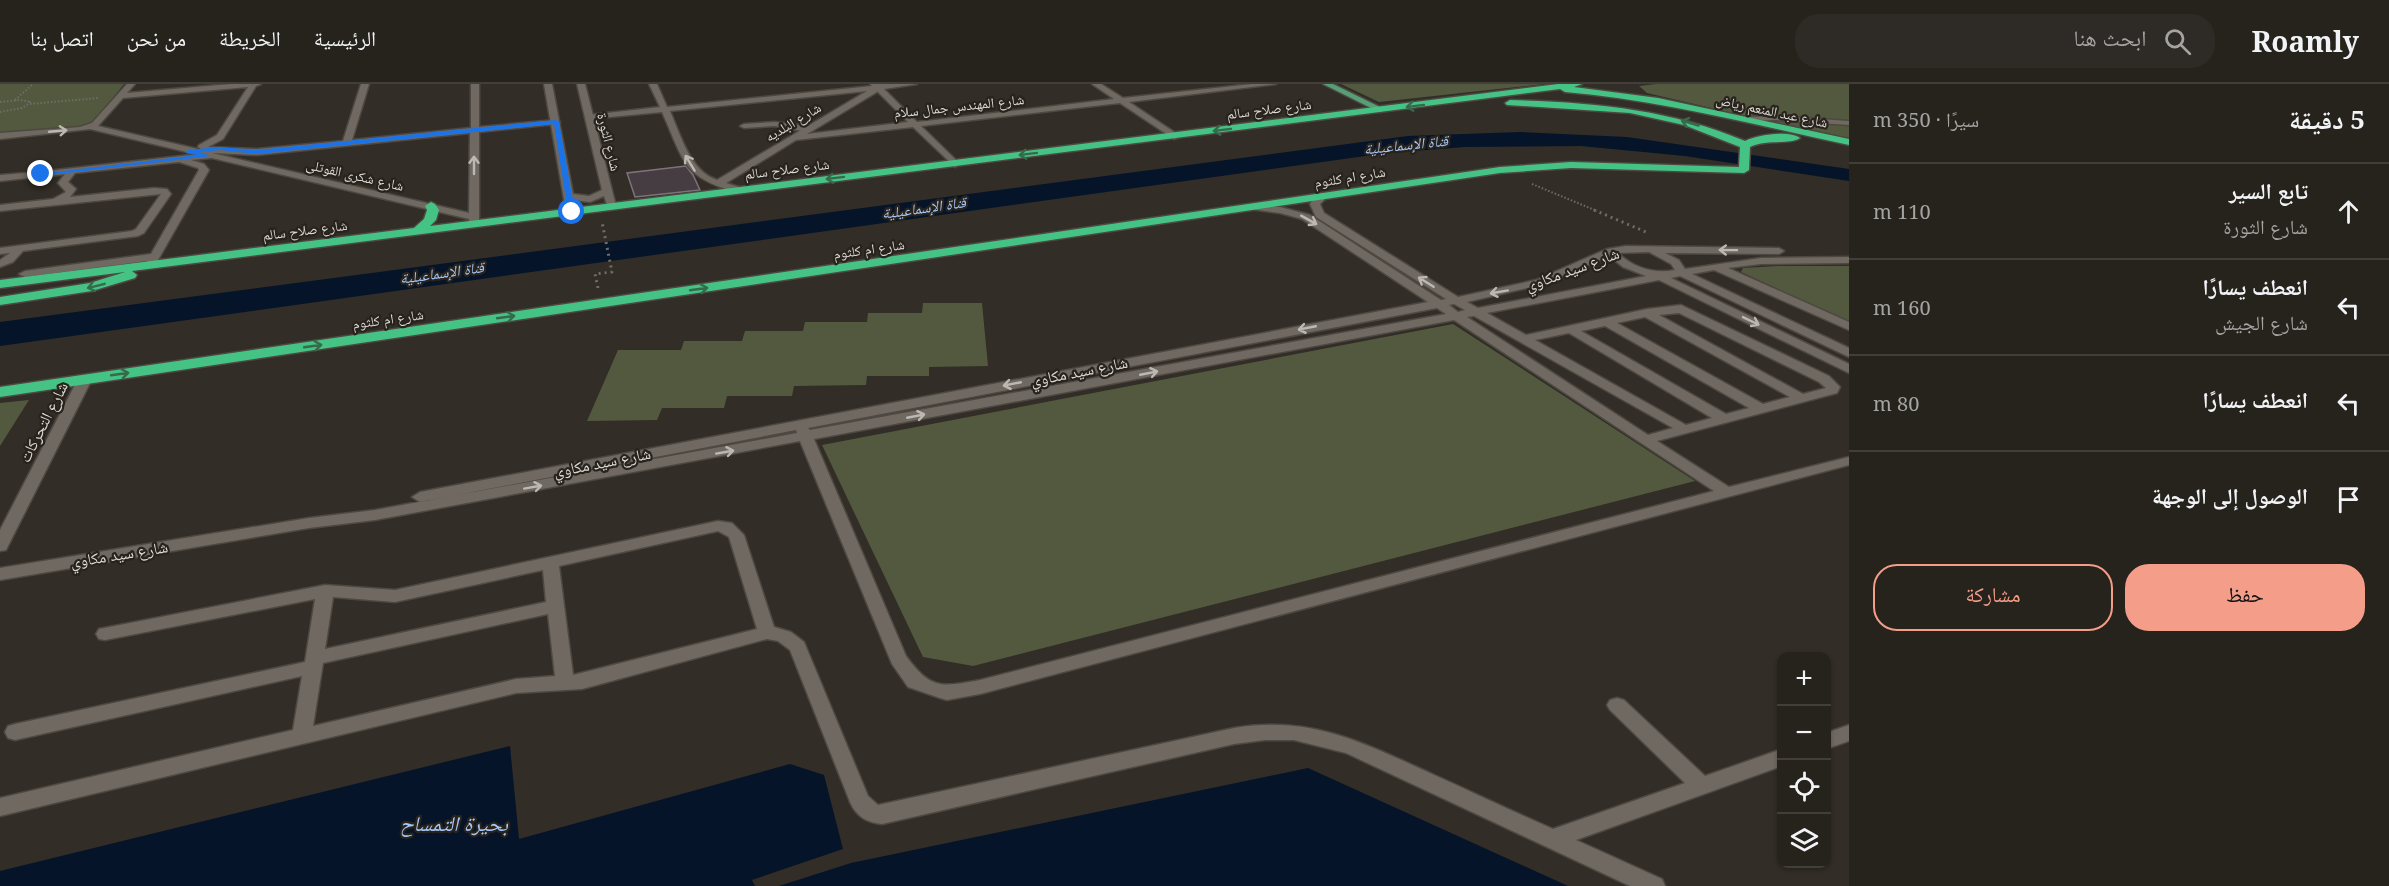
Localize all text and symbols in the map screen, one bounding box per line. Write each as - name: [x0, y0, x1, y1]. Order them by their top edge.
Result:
- search box: [1795, 14, 2215, 68]
- text: ابحث هنا: [2074, 22, 2146, 52]
- text: Roamly: [2251, 22, 2359, 60]
- text: اتصل بنا: [30, 24, 94, 52]
- text: من نحن: [127, 24, 186, 52]
- text: الخريطة: [219, 24, 281, 52]
- text: الرئيسية: [314, 24, 376, 52]
- icon: search: [2161, 25, 2194, 58]
- street label: شارع المهندس جمال سلام: [893, 89, 1025, 123]
- street label: شارع عبد المنعم رياض: [1714, 89, 1830, 133]
- street label: شارع صلاح سالم: [1225, 94, 1313, 124]
- street label: شارع البلديه: [761, 98, 825, 146]
- one-way arrow: [1406, 101, 1426, 112]
- text: 5 دقيقة: [2289, 101, 2365, 137]
- text: سيرًا · 350 m: [1873, 106, 1979, 133]
- street label: شارع الثورة: [592, 111, 626, 173]
- one-way arrow: [1681, 117, 1700, 128]
- one-way arrow: [48, 125, 68, 136]
- one-way arrow: [1213, 125, 1232, 136]
- water label: قناة الإسماعيلية: [1363, 129, 1451, 158]
- one-way arrow: [1019, 149, 1039, 160]
- street label: شارع شكرى القوتلى: [304, 154, 406, 196]
- street label: شارع صلاح سالم: [743, 154, 831, 184]
- one-way arrow: [683, 155, 695, 172]
- one-way arrow: [468, 156, 480, 176]
- route end: [27, 160, 53, 186]
- street label: شارع ام كلثوم: [1313, 162, 1387, 192]
- one-way arrow: [826, 173, 845, 184]
- text: تابع السير: [2229, 175, 2308, 205]
- water label: قناة الإسماعيلية: [881, 191, 969, 223]
- icon: ahead: [2332, 195, 2365, 228]
- route start: [558, 198, 584, 224]
- text: 110 m: [1873, 198, 1931, 225]
- text: شارع الثورة: [2223, 213, 2308, 240]
- one-way arrow: [1300, 214, 1317, 226]
- street label: شارع صلاح سالم: [261, 215, 349, 245]
- street label: شارع ام كلثوم: [832, 234, 906, 264]
- street label: شارع سيد مكاوي: [1522, 242, 1623, 298]
- one-way arrow: [1718, 244, 1738, 256]
- water label: قناة الإسماعيلية: [399, 256, 487, 288]
- text: انعطف يسارًا: [2203, 271, 2308, 301]
- one-way arrow: [1418, 275, 1435, 287]
- one-way arrow: [87, 281, 106, 292]
- one-way arrow: [689, 284, 708, 295]
- one-way arrow: [1489, 287, 1509, 298]
- icon: left: [2332, 291, 2365, 324]
- text: 160 m: [1873, 294, 1931, 321]
- street label: شارع ام كلثوم: [351, 304, 425, 334]
- text: شارع الجيش: [2215, 309, 2308, 336]
- one-way arrow: [496, 312, 515, 323]
- one-way arrow: [1742, 316, 1760, 327]
- one-way arrow: [1298, 323, 1317, 334]
- one-way arrow: [303, 340, 322, 351]
- street label: شارع سيد مكاوي: [1028, 351, 1130, 393]
- one-way arrow: [1139, 367, 1159, 378]
- one-way arrow: [110, 368, 129, 379]
- street label: شارع التحركات: [13, 378, 73, 466]
- one-way arrow: [1003, 379, 1022, 390]
- text: انعطف يسارًا: [2203, 384, 2308, 414]
- icon: left: [2332, 387, 2365, 420]
- text: 80 m: [1873, 390, 1919, 417]
- one-way arrow: [906, 410, 926, 421]
- street label: شارع سيد مكاوي: [551, 442, 653, 484]
- one-way arrow: [714, 446, 734, 457]
- text: الوصول إلى الوجهة: [2152, 480, 2308, 510]
- one-way arrow: [523, 481, 542, 492]
- icon: arrive: [2332, 483, 2365, 516]
- street label: شارع سيد مكاوي: [69, 535, 170, 575]
- button: مشاركة: [1873, 564, 2113, 631]
- button: حفظ: [2125, 564, 2365, 631]
- map controls: [1777, 652, 1831, 868]
- button: +: [1777, 652, 1831, 706]
- button: −: [1777, 706, 1831, 760]
- button: locate: [1777, 760, 1831, 814]
- water label: بحيرة التمساح: [400, 809, 508, 838]
- button: layers: [1777, 814, 1831, 868]

